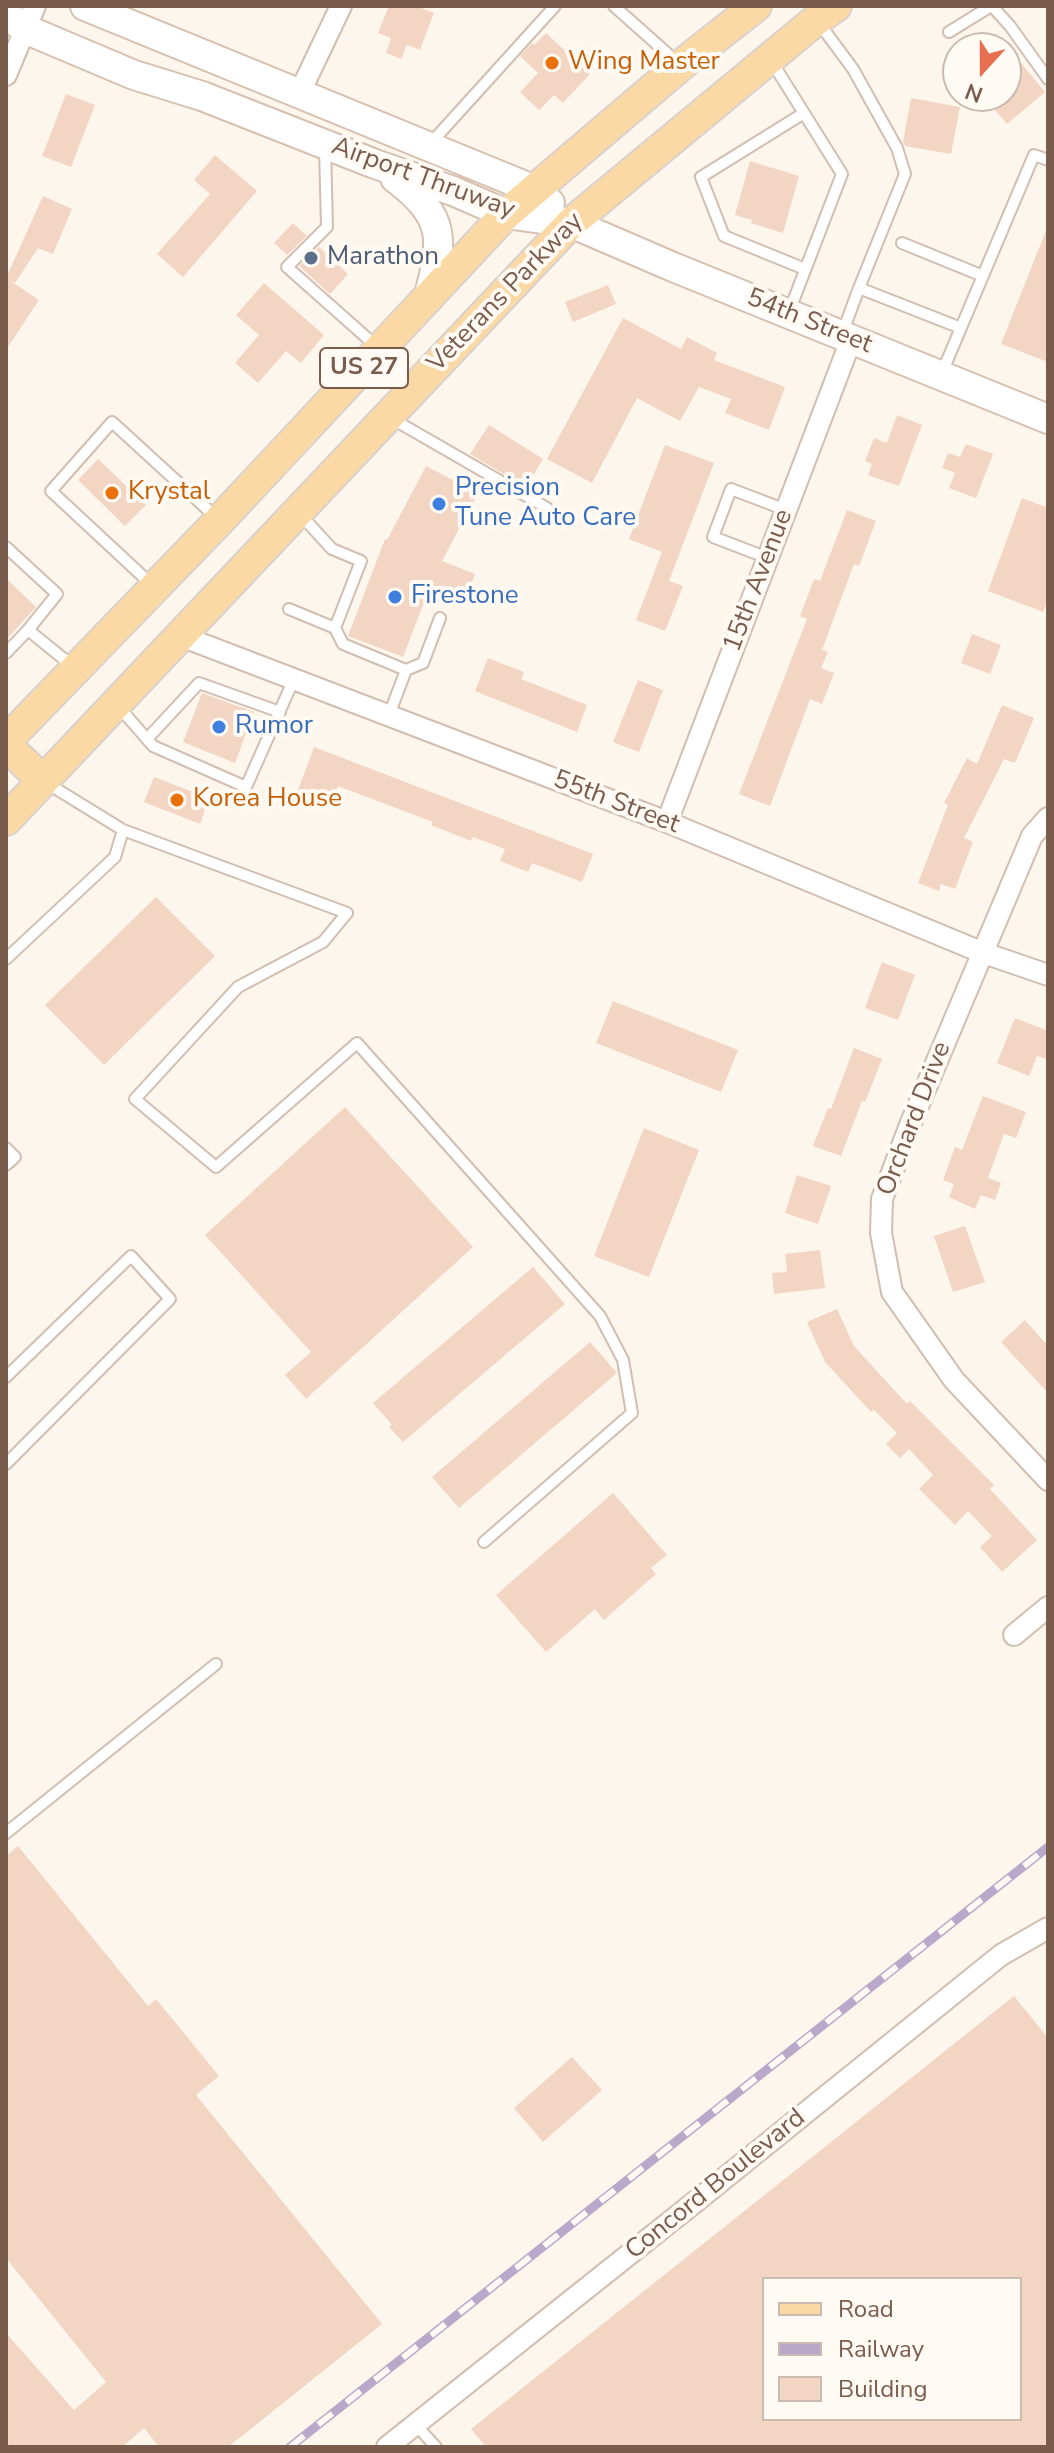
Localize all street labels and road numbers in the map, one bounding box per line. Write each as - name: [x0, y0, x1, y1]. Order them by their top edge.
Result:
- street label: Airport Thruway: [327, 131, 519, 227]
- street label: Veterans Parkway: [422, 207, 590, 379]
- street label: 54th Street: [742, 283, 876, 361]
- road number: US 27: [320, 348, 408, 388]
- street label: 15th Avenue: [718, 505, 800, 657]
- street label: 55th Street: [548, 765, 684, 841]
- street label: Orchard Drive: [871, 1038, 959, 1200]
- street label: Concord Boulevard: [620, 2103, 812, 2267]

